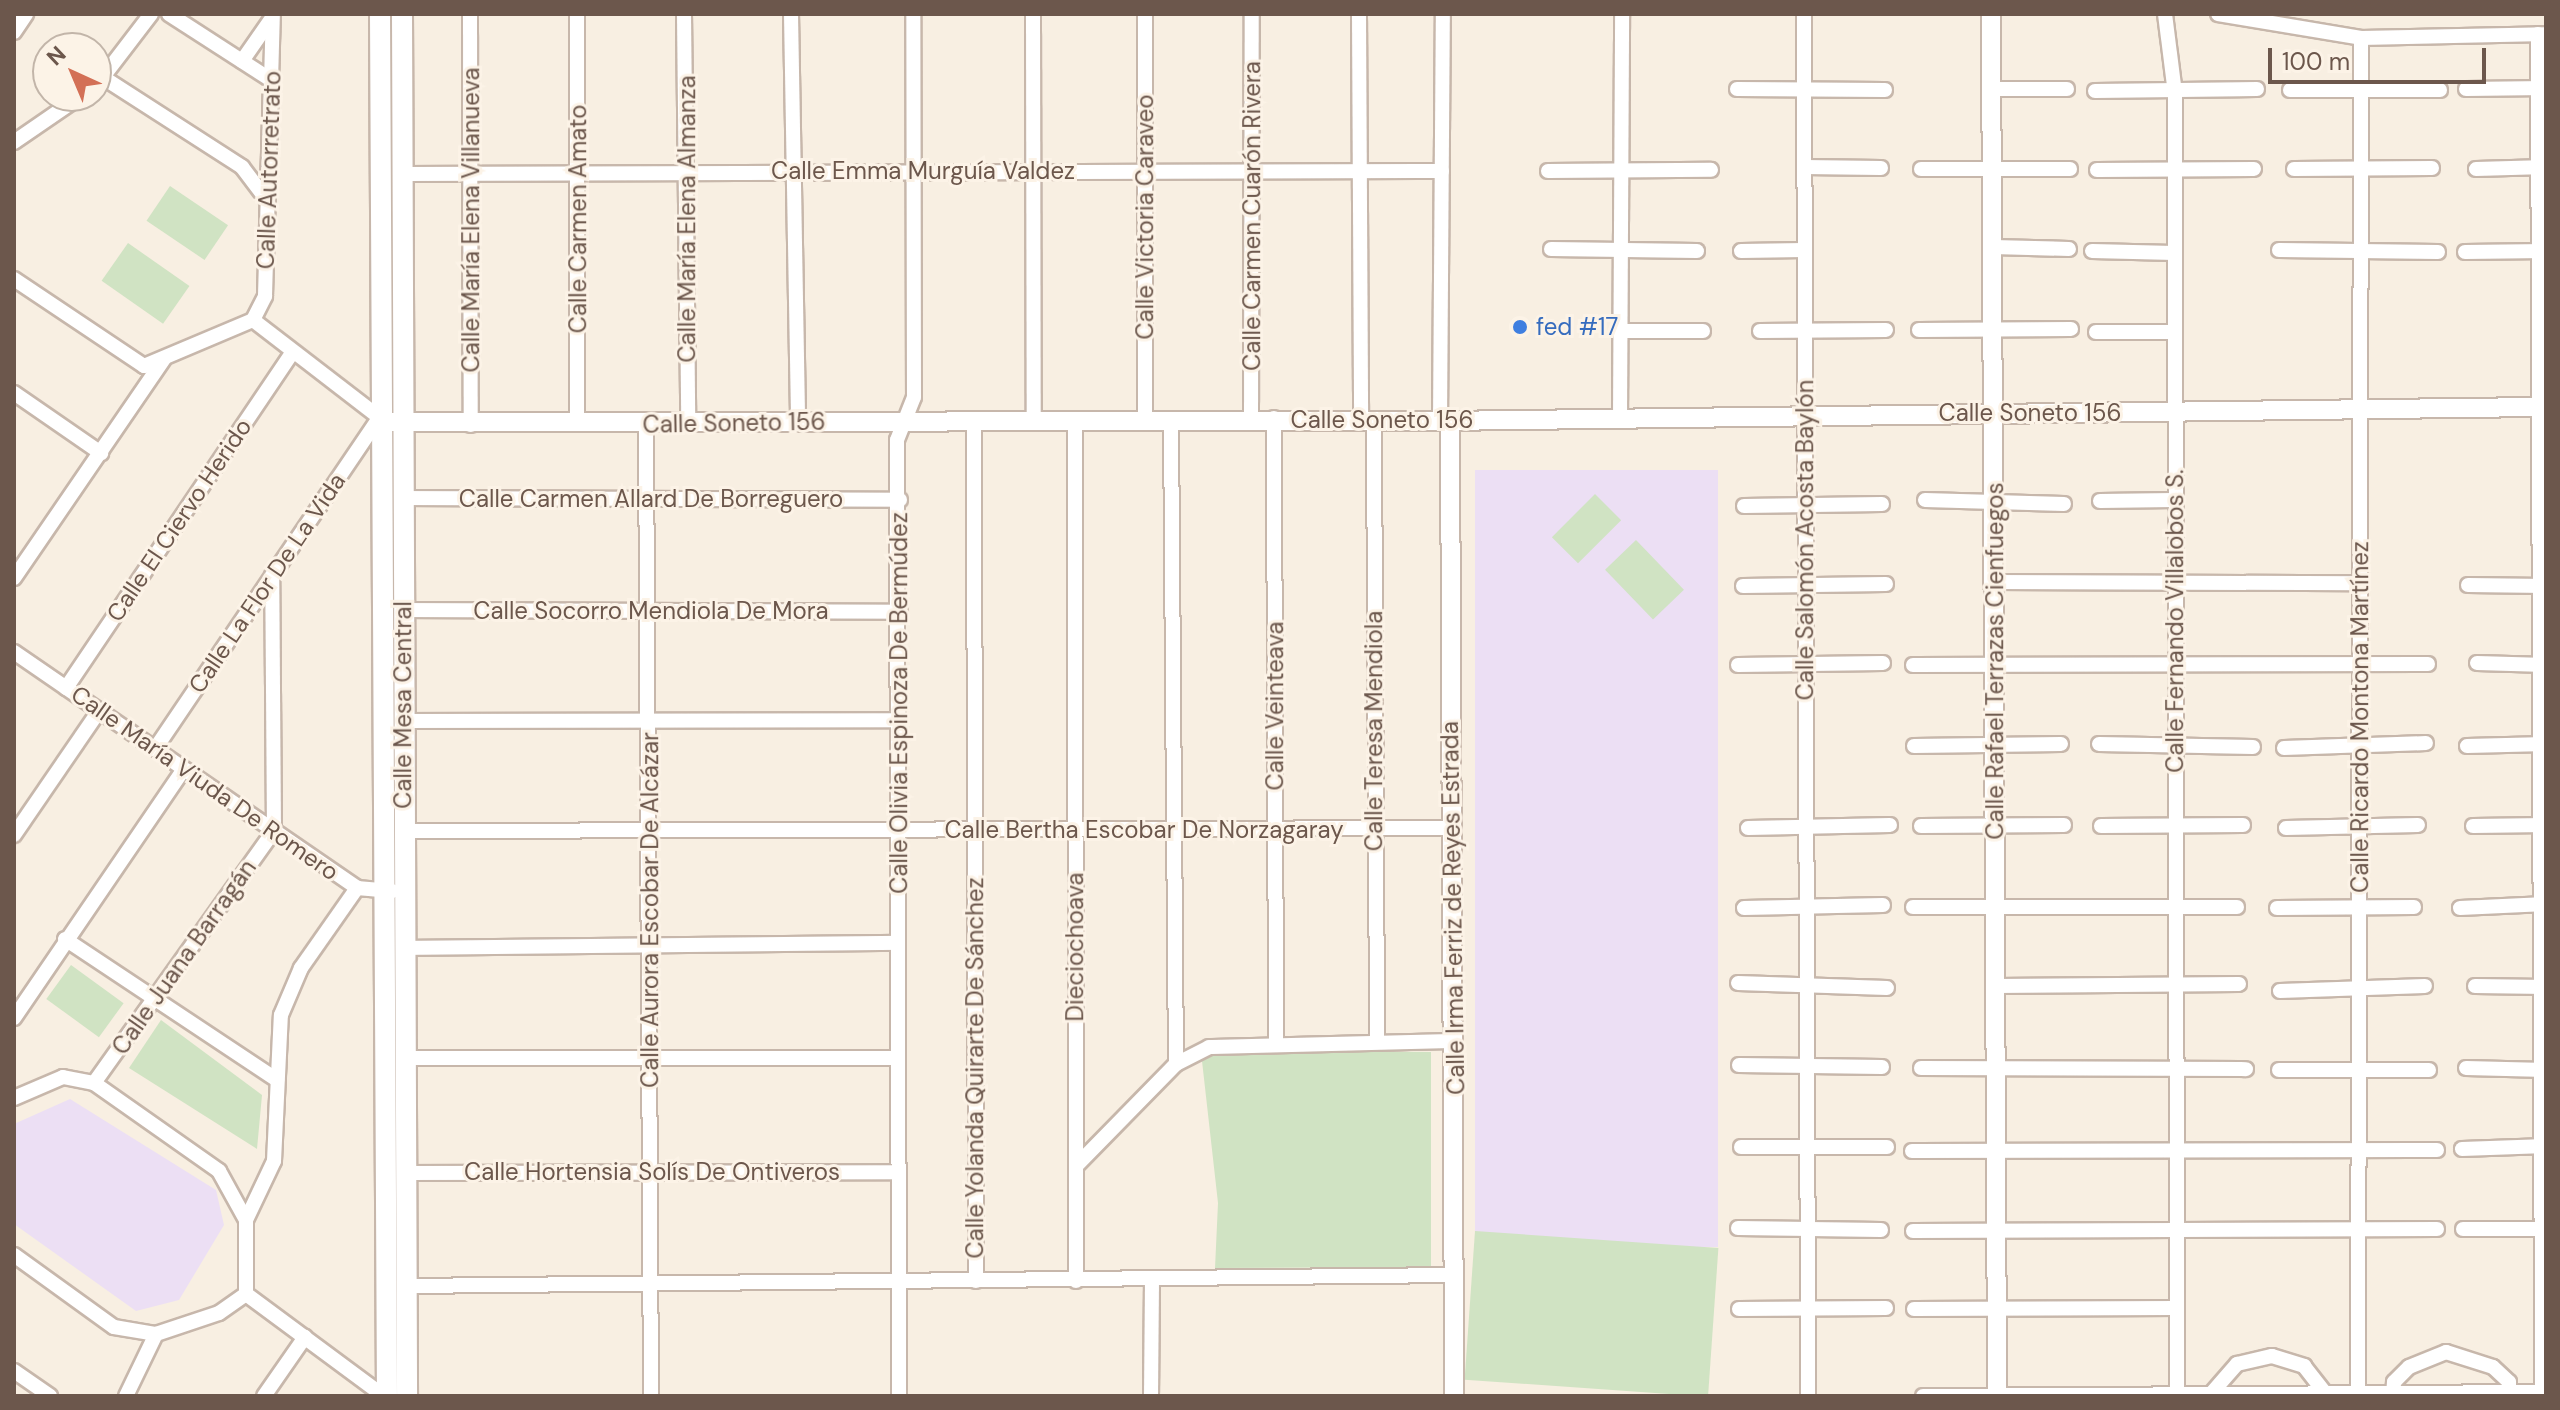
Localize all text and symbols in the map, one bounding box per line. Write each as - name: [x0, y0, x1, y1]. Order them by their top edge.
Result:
- north arrow: [32, 32, 112, 112]
- scale bar: [2272, 32, 2490, 82]
- text: N: [41, 40, 72, 72]
- text: 100 m: [2282, 46, 2350, 77]
- street label: Calle Carmen Cuarón Rivera: [1238, 61, 1266, 371]
- street label: Calle María Elena Villanueva: [457, 67, 485, 373]
- street label: Calle Autorretrato: [251, 70, 287, 270]
- street label: Calle María Elena Almanza: [673, 75, 701, 363]
- street label: Calle Victoria Caraveo: [1131, 94, 1159, 340]
- street label: Calle Carmen Amato: [564, 105, 592, 333]
- street label: Calle Emma Murguía Valdez: [771, 157, 1075, 185]
- place label: fed #17: [1536, 313, 1618, 341]
- marker: fed #17: [1511, 318, 1529, 336]
- street label: Calle Salomón Acosta Baylón: [1791, 380, 1819, 700]
- street label: Calle Soneto 156: [1938, 399, 2122, 427]
- street label: Calle Soneto 156: [1290, 406, 1474, 434]
- street label: Calle Soneto 156: [642, 407, 826, 439]
- street label: Calle El Ciervo Herido: [100, 413, 258, 627]
- street label: Calle La Flor De La Vida: [183, 467, 351, 699]
- street label: Calle Fernando Villalobos S.: [2161, 469, 2189, 773]
- street label: Calle Rafael Terrazas Cienfuegos: [1981, 482, 2009, 840]
- street label: Calle Carmen Allard De Borreguero: [459, 485, 843, 513]
- street label: Calle Olivia Espinoza De Bermúdez: [885, 512, 913, 894]
- street label: Calle Ricardo Montona Martínez: [2346, 541, 2374, 893]
- street label: Calle Socorro Mendiola De Mora: [473, 597, 829, 625]
- street label: Calle Mesa Central: [389, 601, 417, 809]
- street label: Calle Teresa Mendiola: [1360, 611, 1388, 851]
- street label: Calle Veinteava: [1261, 621, 1289, 791]
- street label: Calle María Viuda De Romero: [66, 679, 344, 887]
- street label: Calle Irma Ferriz de Reyes Estrada: [1435, 721, 1471, 1095]
- street label: Calle Aurora Escobar De Alcázar: [636, 732, 664, 1088]
- street label: Calle Bertha Escobar De Norzagaray: [944, 816, 1344, 844]
- street label: Calle Juana Barragán: [106, 854, 262, 1060]
- street label: Dieciochoava: [1061, 872, 1089, 1022]
- street label: Calle Yolanda Quirarte De Sánchez: [961, 877, 989, 1259]
- street label: Calle Hortensia Solís De Ontiveros: [464, 1158, 840, 1186]

